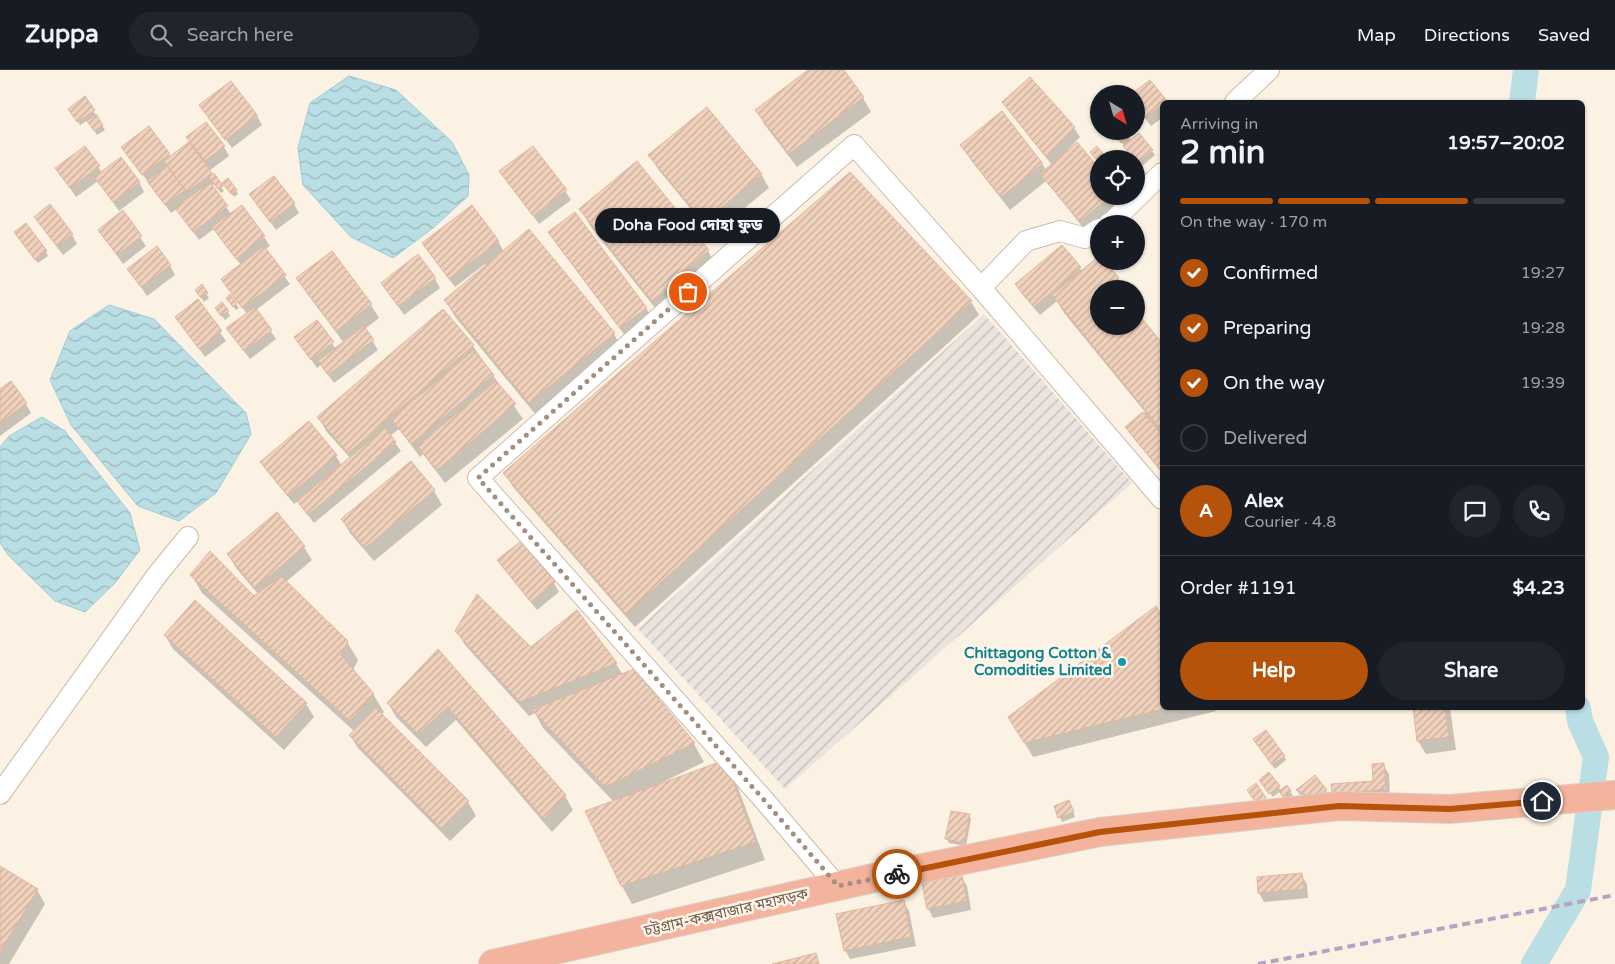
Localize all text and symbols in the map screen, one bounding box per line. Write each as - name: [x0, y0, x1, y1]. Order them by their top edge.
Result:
- search box: [129, 12, 479, 57]
- text: Zuppa: [25, 20, 99, 49]
- icon: search: [147, 21, 175, 49]
- text: Search here: [187, 24, 294, 46]
- text: Map: [1357, 24, 1396, 46]
- text: Directions: [1424, 24, 1510, 46]
- text: Saved: [1538, 24, 1590, 46]
- north arrow: [1090, 85, 1145, 140]
- map controls: [1090, 85, 1145, 335]
- text: Arriving in: [1180, 114, 1258, 134]
- text: 19:57–20:02: [1447, 132, 1565, 154]
- text: 2 min: [1180, 134, 1265, 172]
- button: locate: [1090, 150, 1145, 205]
- callout: Doha Food দোহা ফুড: [596, 207, 780, 242]
- text: On the way · 170 m: [1180, 212, 1327, 232]
- text: Doha Food দোহা ফুড: [613, 215, 762, 235]
- button: +: [1090, 215, 1145, 270]
- icon: check: [1180, 259, 1208, 287]
- text: Confirmed: [1223, 262, 1318, 284]
- text: 19:27: [1521, 263, 1565, 283]
- pin: [667, 271, 709, 313]
- icon: bag: [674, 278, 702, 306]
- button: −: [1090, 280, 1145, 335]
- icon: check: [1180, 314, 1208, 342]
- text: Preparing: [1223, 317, 1312, 339]
- text: 19:28: [1521, 318, 1565, 338]
- icon: check: [1180, 369, 1208, 397]
- text: On the way: [1223, 372, 1325, 394]
- text: 19:39: [1521, 373, 1565, 393]
- text: Delivered: [1223, 427, 1308, 449]
- button: chat: [1449, 485, 1501, 537]
- button: phone: [1513, 485, 1565, 537]
- text: Alex: [1244, 490, 1284, 512]
- text: A: [1199, 500, 1213, 522]
- text: Courier · 4.8: [1244, 512, 1336, 532]
- text: Order #1191: [1180, 577, 1297, 599]
- text: $4.23: [1513, 577, 1565, 599]
- button: Help: [1180, 642, 1368, 700]
- button: Share: [1378, 642, 1565, 700]
- place label: Chittagong Cotton & Comodities Limited: [964, 644, 1112, 679]
- marker: Chittagong Cotton & Comodities Limited: [1116, 656, 1128, 668]
- pin: [1521, 780, 1563, 822]
- icon: home: [1528, 787, 1556, 815]
- courier: [872, 849, 922, 899]
- icon: bike: [883, 860, 911, 888]
- street label: চট্টগ্রাম-কক্সবাজার মহাসড়ক: [641, 884, 811, 940]

